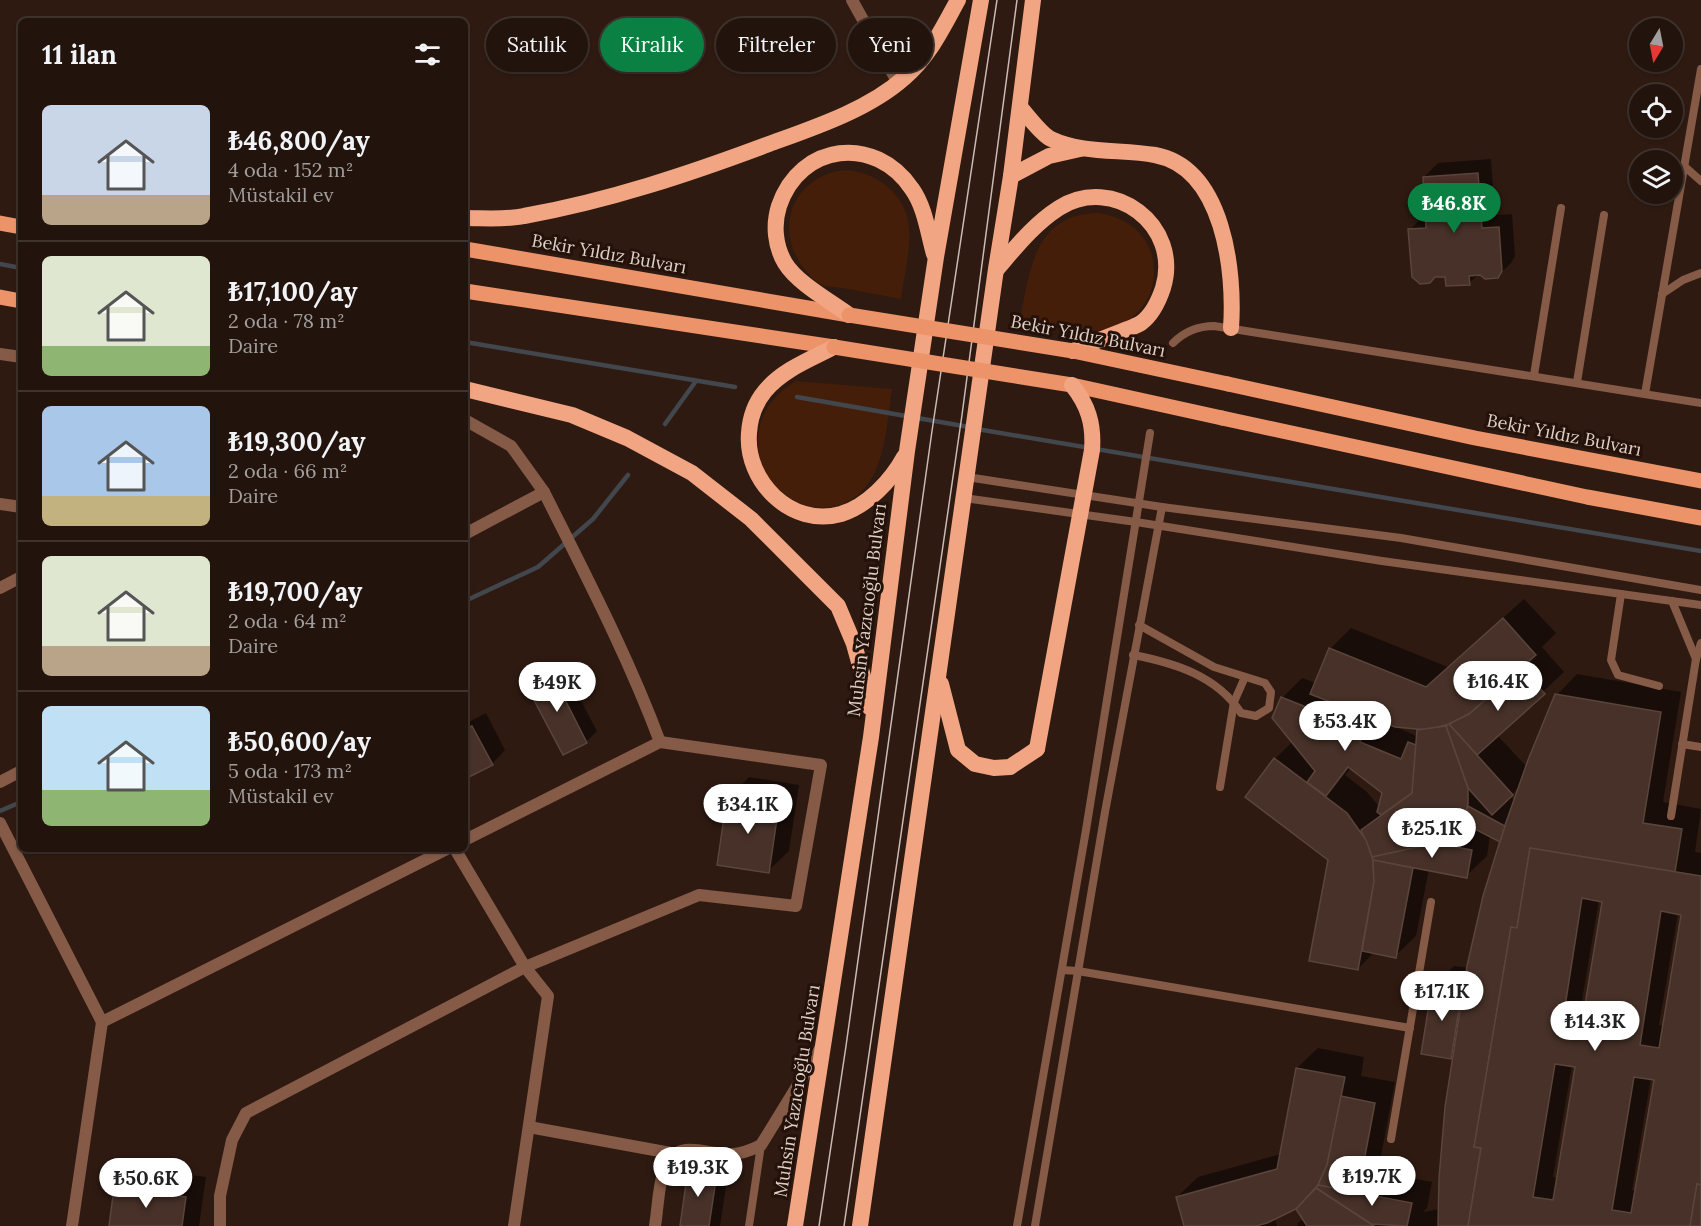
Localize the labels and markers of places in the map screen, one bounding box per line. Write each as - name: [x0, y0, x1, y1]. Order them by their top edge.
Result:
- pin: ₺46.8K: [1405, 183, 1503, 234]
- pin: ₺16.4K: [1449, 661, 1547, 712]
- pin: ₺49K: [521, 662, 593, 713]
- pin: ₺53.4K: [1296, 701, 1394, 752]
- pin: ₺34.1K: [699, 784, 797, 835]
- pin: ₺25.1K: [1383, 808, 1481, 859]
- pin: ₺17.1K: [1393, 971, 1491, 1022]
- pin: ₺14.3K: [1546, 1001, 1644, 1052]
- pin: ₺19.3K: [649, 1147, 747, 1198]
- pin: ₺19.7K: [1323, 1156, 1421, 1207]
- pin: ₺50.6K: [97, 1158, 195, 1209]

